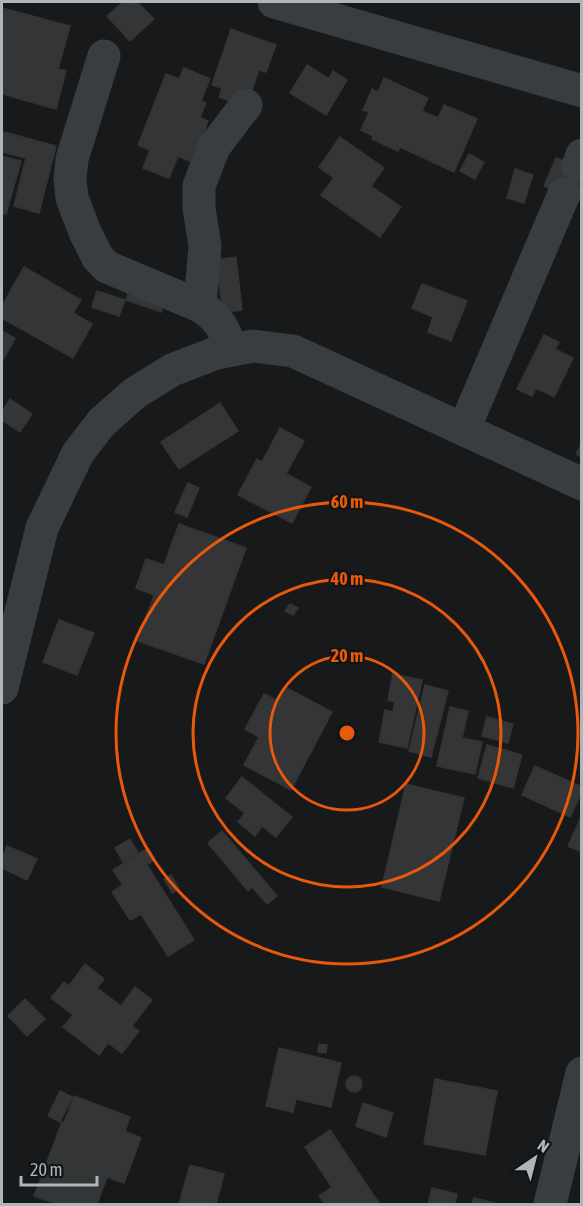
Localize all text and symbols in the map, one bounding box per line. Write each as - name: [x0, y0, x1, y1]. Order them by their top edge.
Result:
- text: 60 m: [331, 491, 363, 512]
- text: 40 m: [330, 568, 363, 589]
- text: 20 m: [331, 645, 363, 666]
- centre of rings: [337, 723, 357, 743]
- north arrow: [505, 1128, 565, 1188]
- text: N: [535, 1136, 553, 1156]
- scale bar: [21, 1149, 98, 1187]
- text: 20 m: [30, 1159, 62, 1180]

